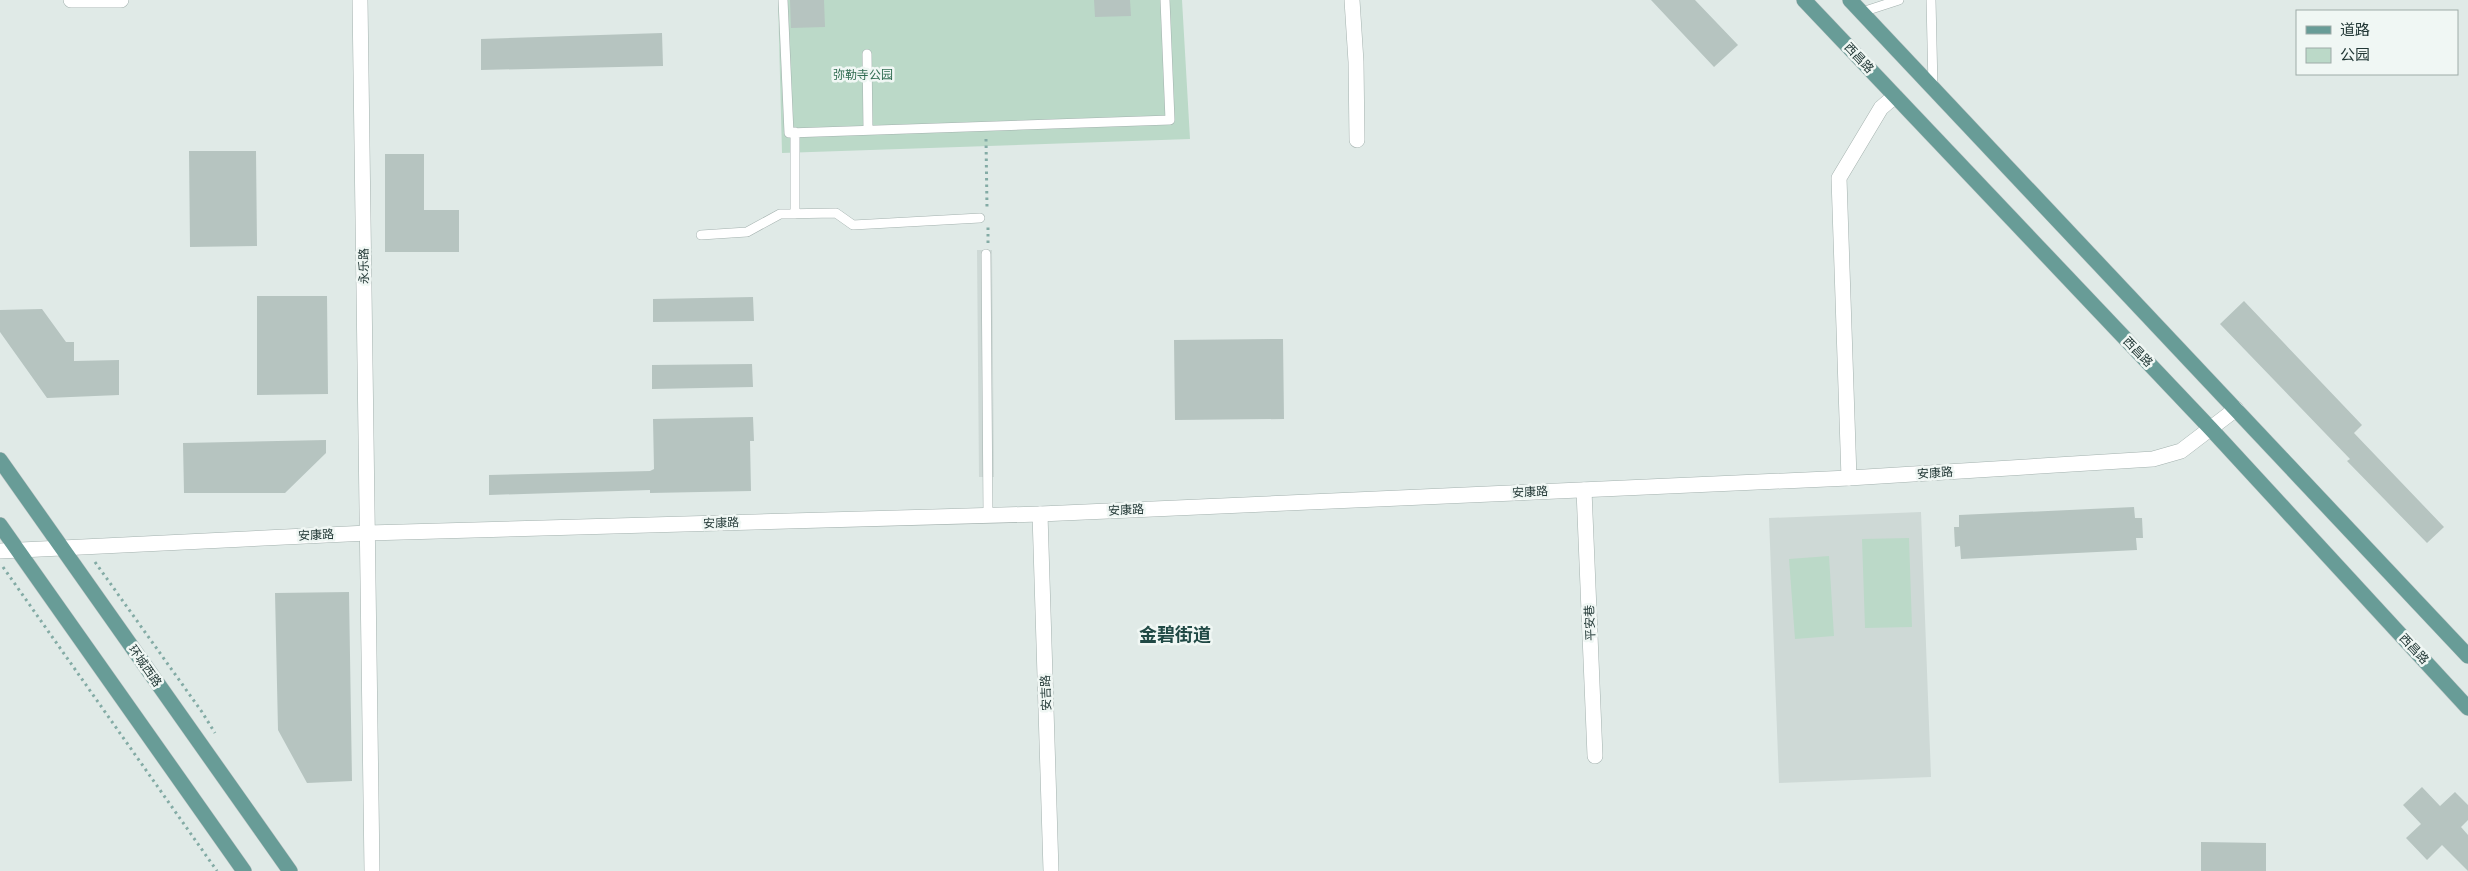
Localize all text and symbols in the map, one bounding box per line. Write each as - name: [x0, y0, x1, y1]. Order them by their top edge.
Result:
- legend: [2296, 10, 2458, 75]
- text: 道路: [2340, 19, 2370, 39]
- street label: 西昌路: [1841, 39, 1878, 77]
- text: 公园: [2340, 44, 2370, 64]
- park label: 弥勒寺公园: [833, 66, 893, 83]
- street label: 永乐路: [355, 248, 372, 284]
- street label: 西昌路: [2120, 333, 2157, 371]
- street label: 安康路: [1916, 463, 1954, 482]
- street label: 安康路: [1512, 482, 1548, 501]
- street label: 安康路: [1108, 500, 1144, 519]
- street label: 安康路: [703, 513, 739, 532]
- street label: 安康路: [298, 525, 334, 544]
- street label: 平安巷: [1580, 605, 1599, 641]
- district label: 金碧街道: [1139, 622, 1211, 646]
- street label: 西昌路: [2396, 630, 2433, 668]
- street label: 环城西路: [125, 641, 166, 690]
- street label: 安吉路: [1036, 675, 1055, 711]

